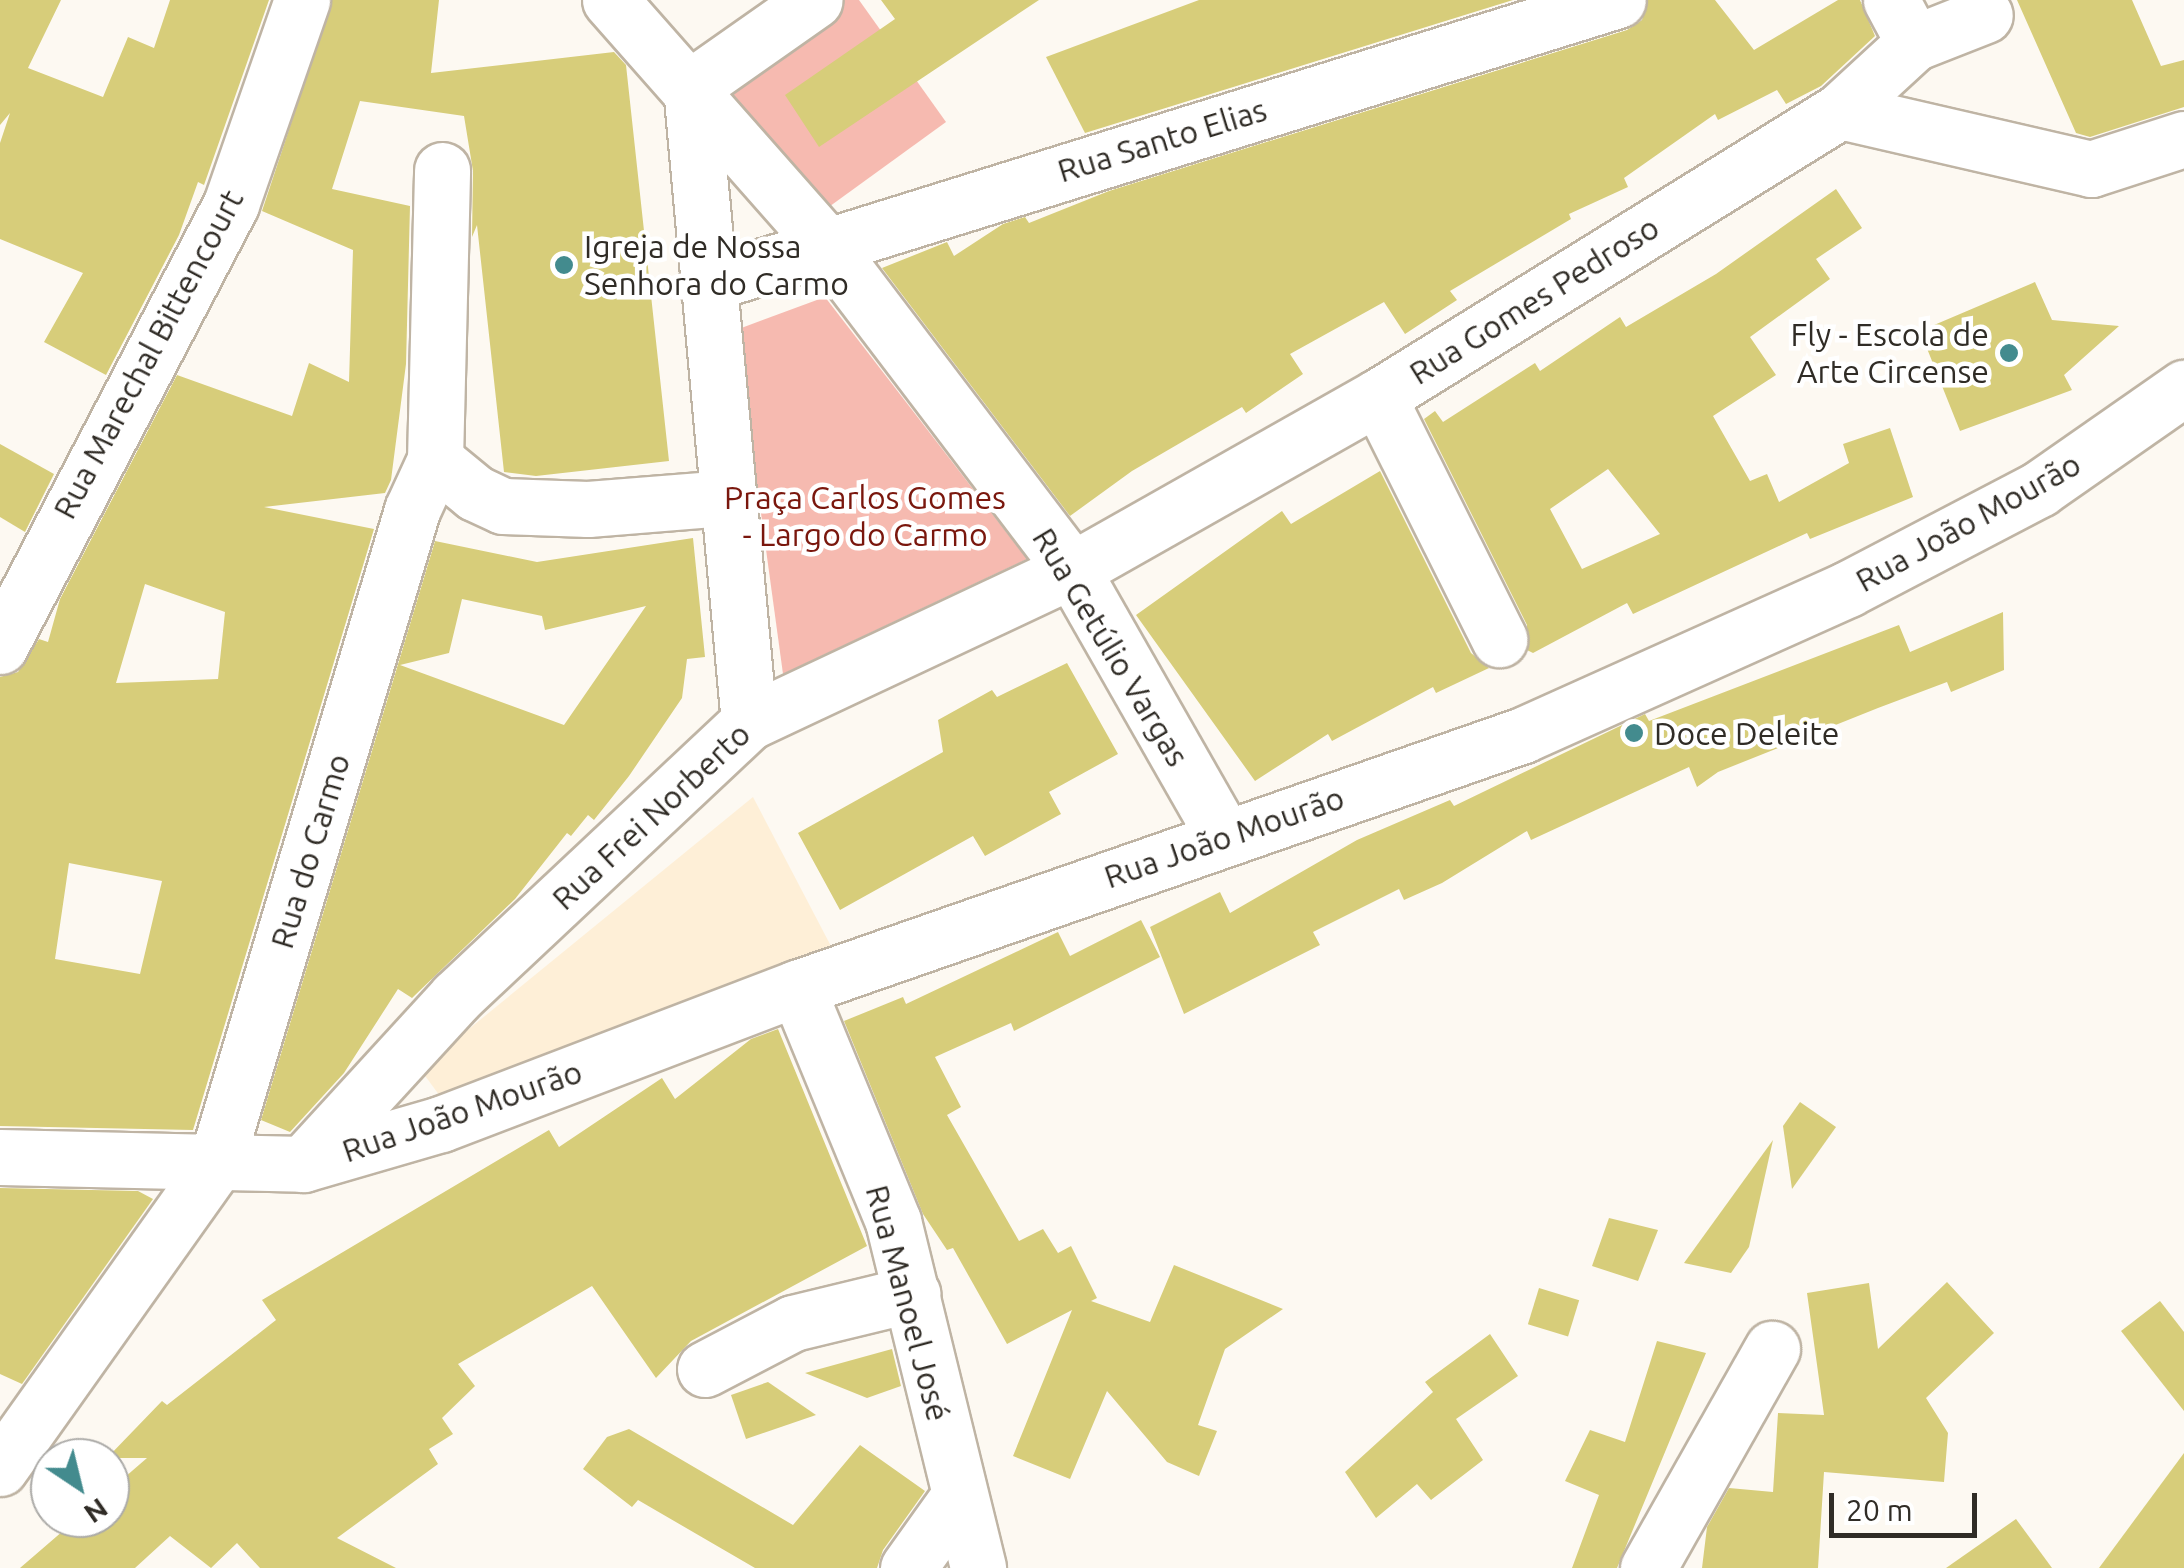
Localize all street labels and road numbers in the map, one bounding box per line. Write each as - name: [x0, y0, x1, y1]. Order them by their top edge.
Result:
- street label: Rua Santo Elias: [1053, 90, 1271, 190]
- street label: Rua Marechal Bittencourt: [45, 183, 251, 525]
- street label: Rua Gomes Pedroso: [1402, 208, 1666, 392]
- street label: Rua João Mourão: [1849, 444, 2087, 600]
- street label: Rua Getúlio Vargas: [1025, 521, 1197, 773]
- street label: Rua Frei Norberto: [544, 714, 758, 918]
- street label: Rua do Carmo: [262, 749, 358, 953]
- street label: Rua João Mourão: [1099, 778, 1349, 896]
- street label: Rua João Mourão: [337, 1052, 587, 1170]
- street label: Rua Manoel José: [858, 1181, 958, 1425]

